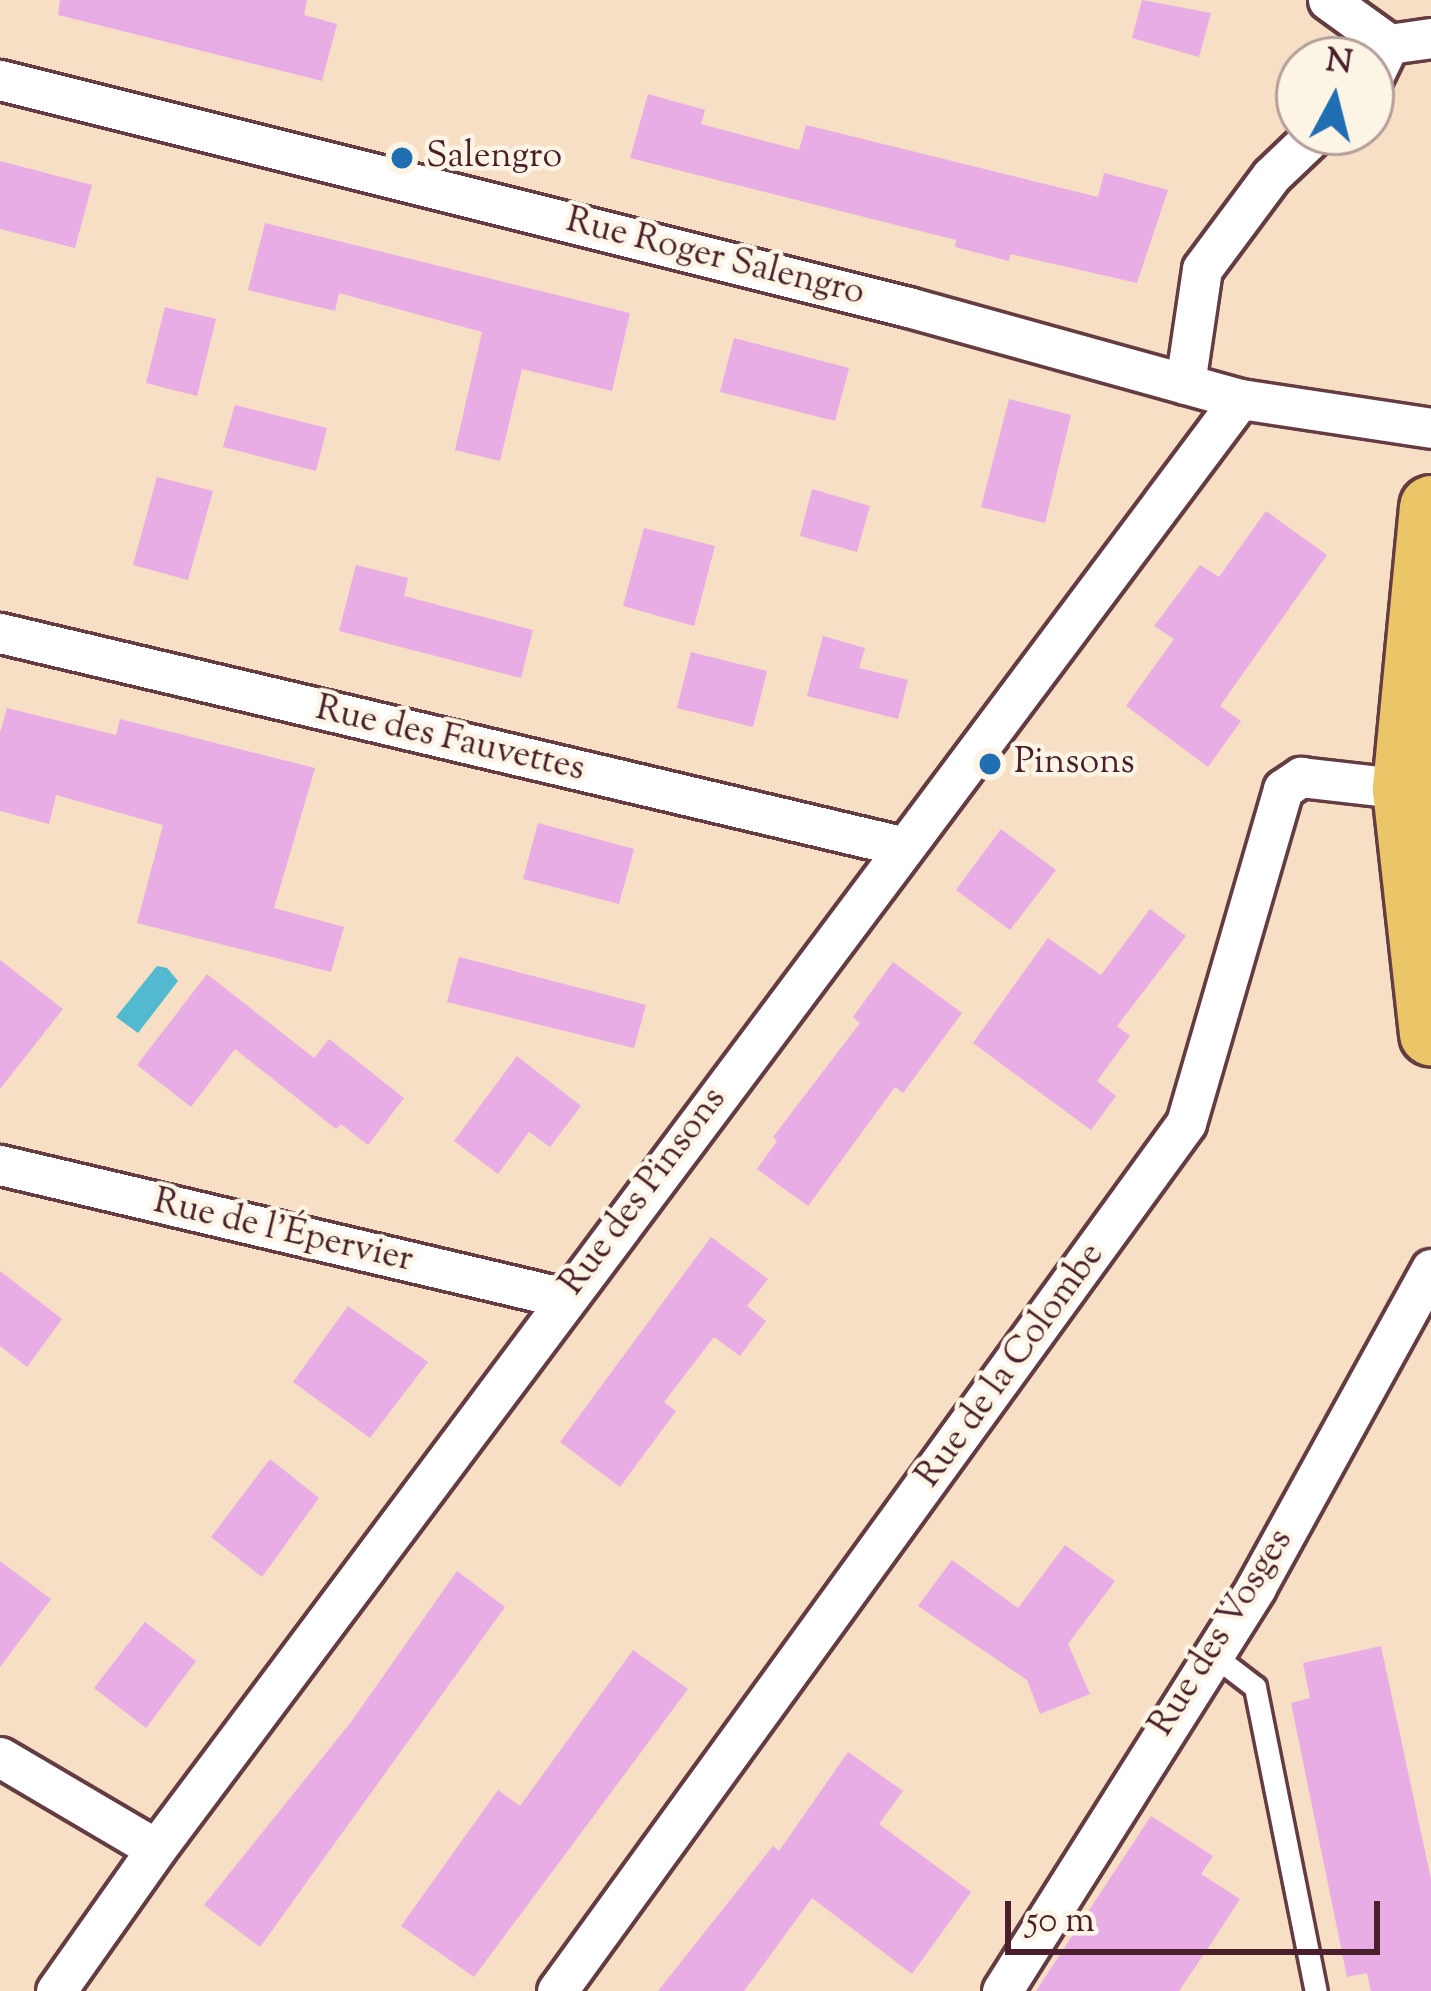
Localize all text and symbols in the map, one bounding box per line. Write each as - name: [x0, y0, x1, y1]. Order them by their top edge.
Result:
- north arrow: [1275, 36, 1395, 156]
- text: N: [1323, 38, 1355, 89]
- place label: Salengro: [426, 136, 562, 180]
- marker: Salengro: [389, 145, 415, 171]
- street label: Rue Roger Salengro: [561, 200, 869, 316]
- street label: Rue des Fauvettes: [311, 688, 589, 792]
- place label: Pinsons: [1014, 742, 1135, 786]
- marker: Pinsons: [977, 751, 1003, 777]
- street label: Rue des Pinsons: [552, 1080, 736, 1304]
- street label: Rue de l'Épervier: [149, 1181, 417, 1283]
- street label: Rue de la Colombe: [908, 1235, 1114, 1497]
- street label: Rue des Vosges: [1141, 1521, 1303, 1745]
- scale bar: [1011, 1877, 1386, 1951]
- text: 50 m: [1026, 1896, 1095, 1948]

